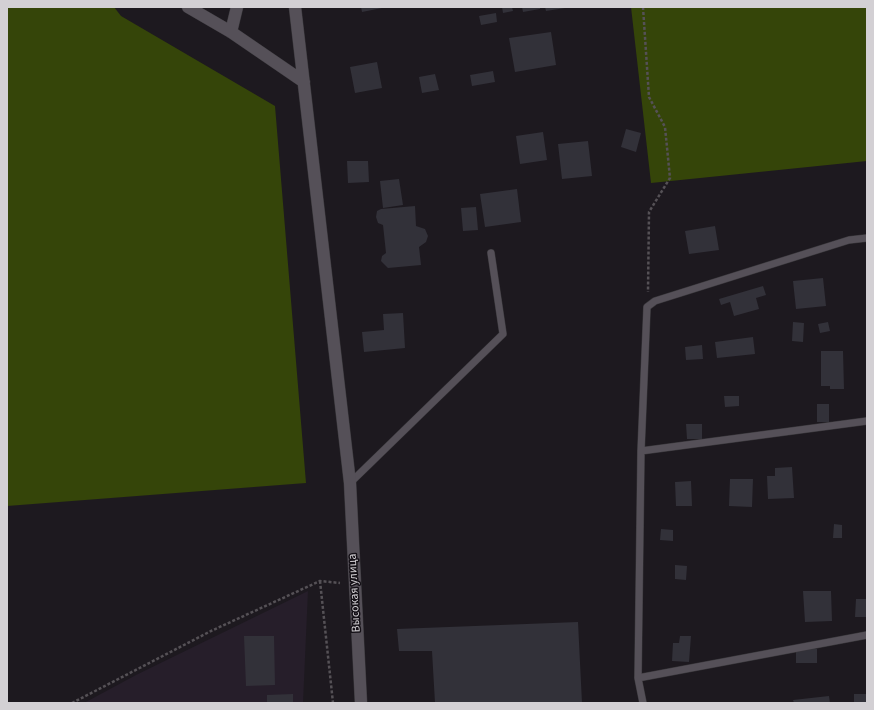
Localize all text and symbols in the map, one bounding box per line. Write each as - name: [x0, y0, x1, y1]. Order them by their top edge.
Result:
- street label: Высокая улица: [346, 553, 364, 633]

